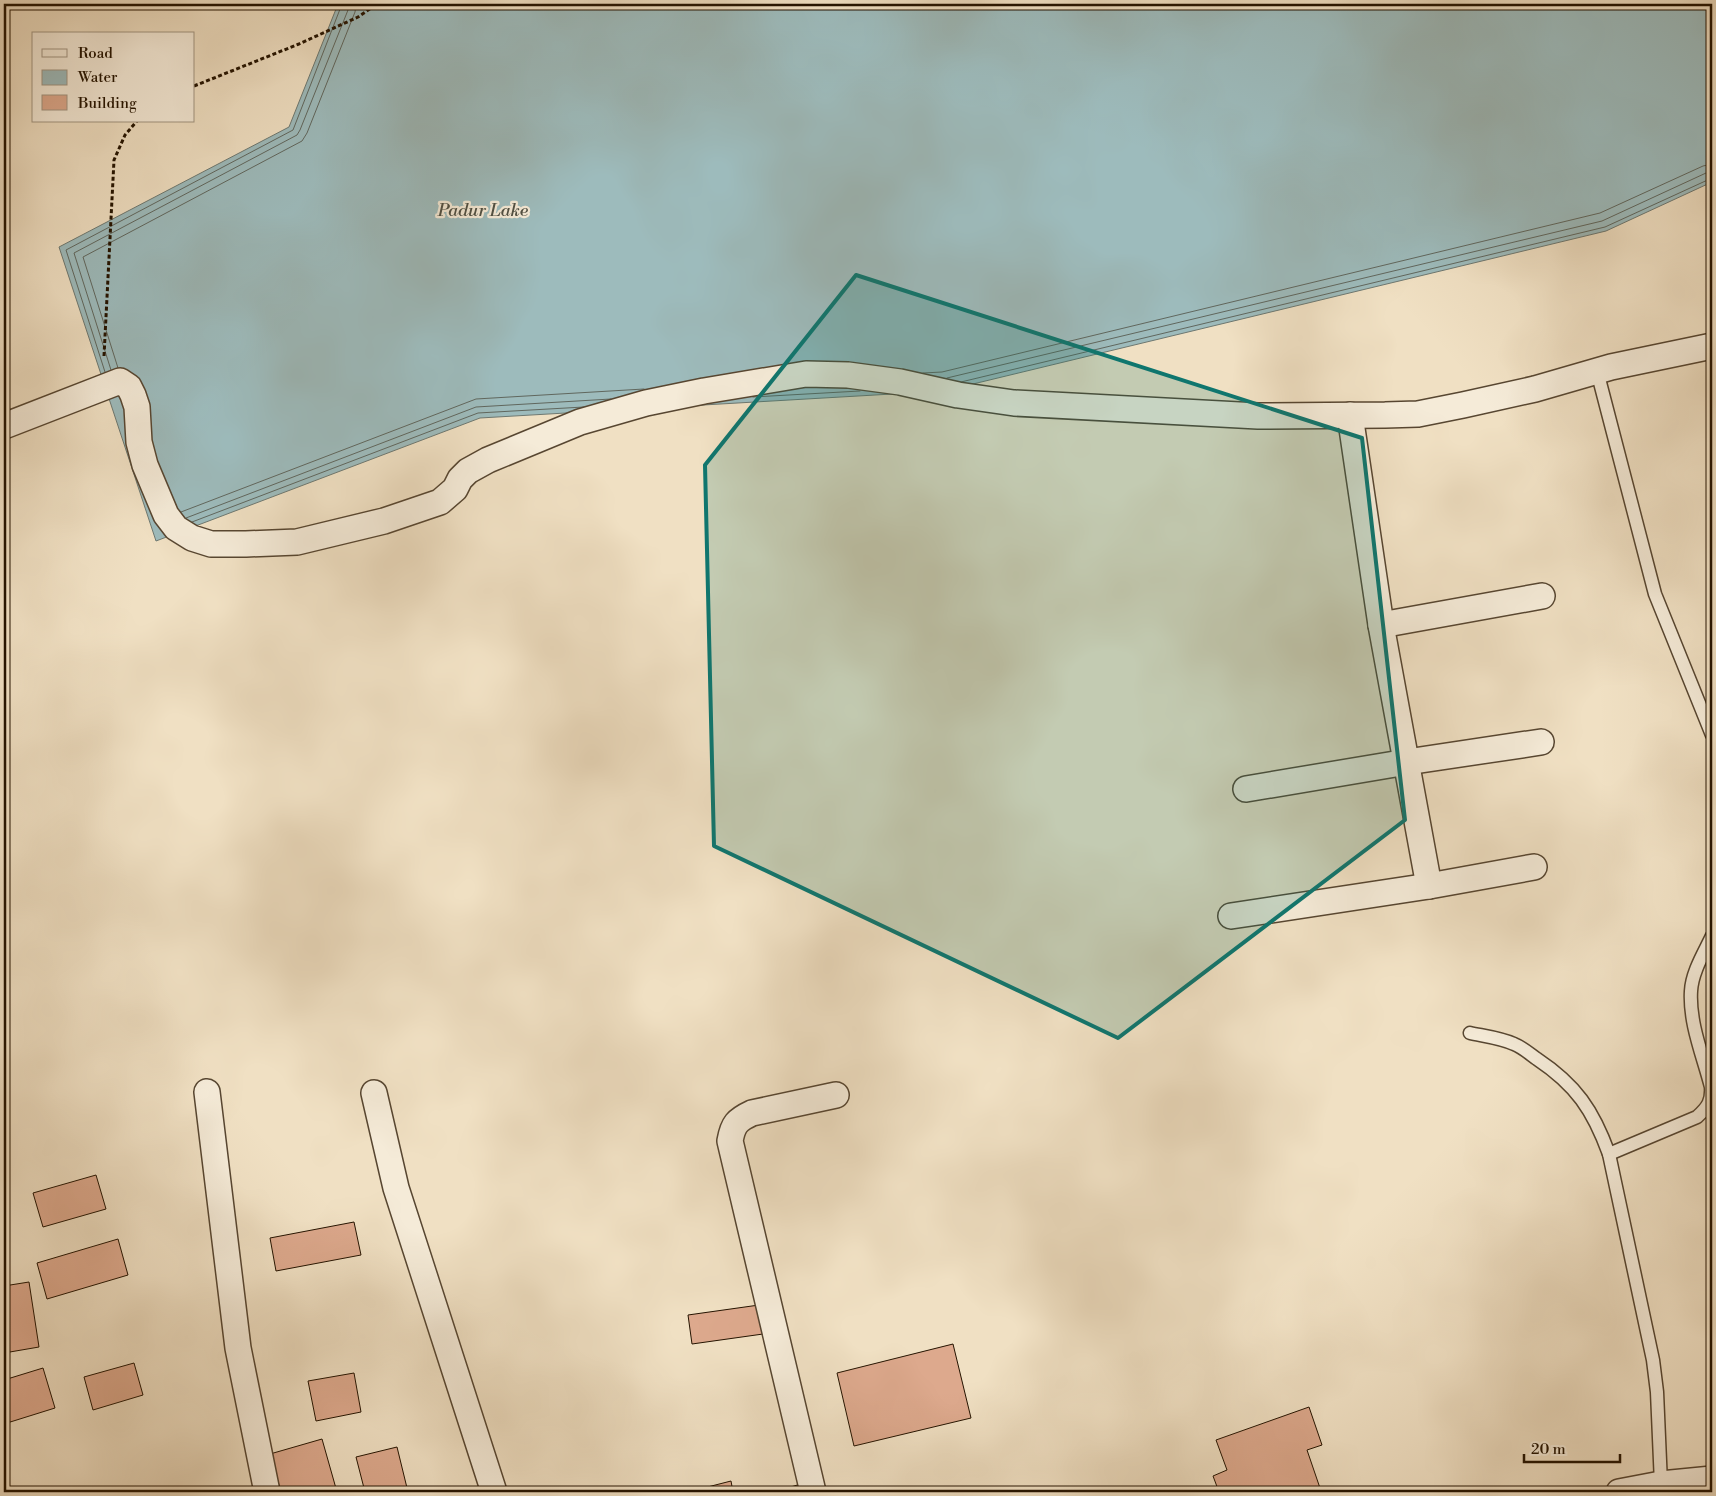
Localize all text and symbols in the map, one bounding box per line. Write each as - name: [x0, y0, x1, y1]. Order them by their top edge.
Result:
- legend: [32, 32, 195, 122]
- text: Road: [78, 44, 113, 63]
- text: Water: [77, 68, 118, 87]
- text: Building: [77, 94, 137, 113]
- water label: Padur Lake: [437, 199, 529, 222]
- scale bar: [1524, 1431, 1620, 1463]
- text: 20 m: [1531, 1440, 1566, 1459]

